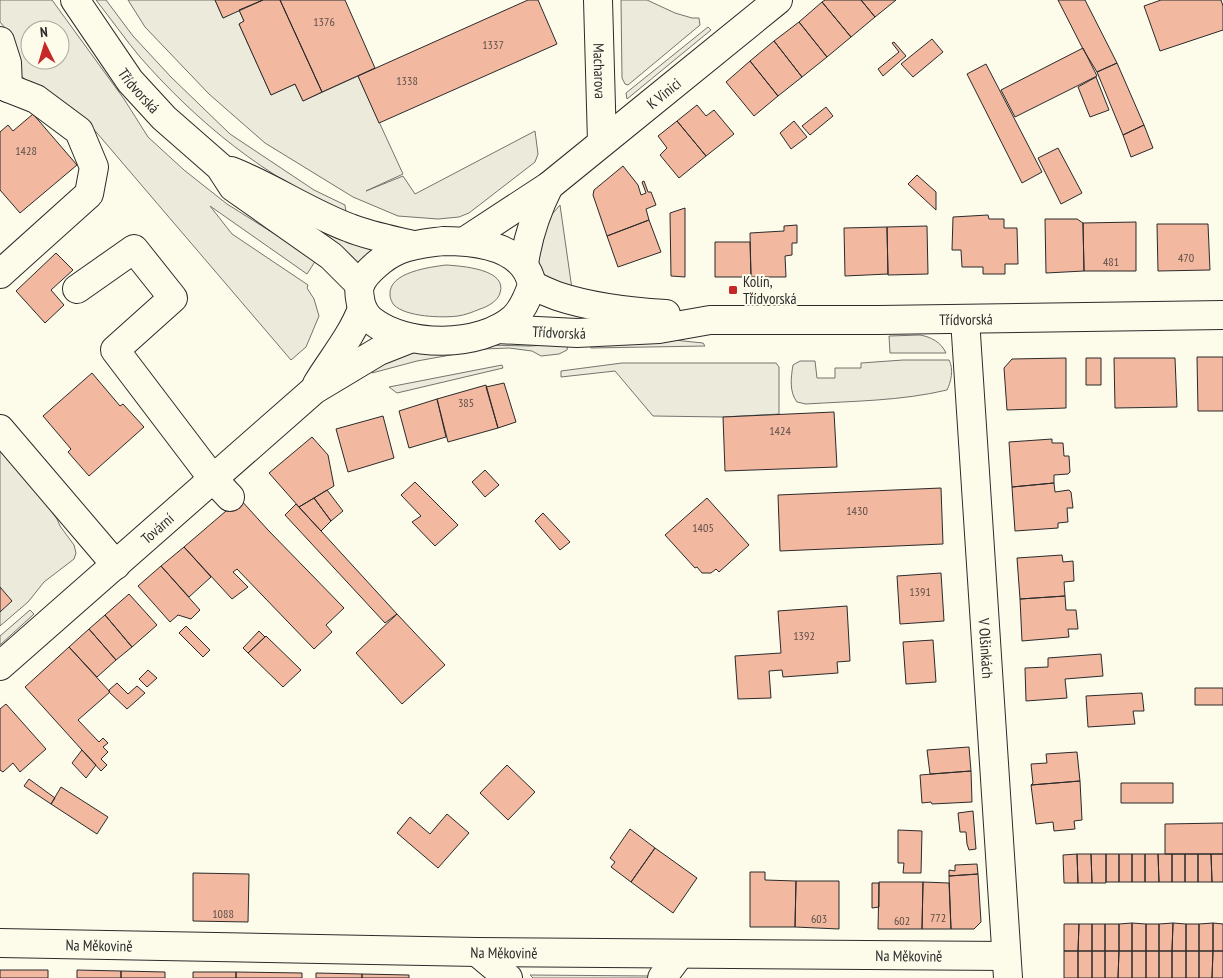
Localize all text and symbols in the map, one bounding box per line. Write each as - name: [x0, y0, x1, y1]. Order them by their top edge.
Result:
- house number: 1376: [313, 14, 335, 29]
- north arrow: [20, 20, 70, 70]
- text: N: [39, 23, 48, 41]
- house number: 1337: [482, 37, 504, 52]
- street label: Macharova: [590, 43, 610, 99]
- street label: Třídvorská: [114, 64, 164, 117]
- house number: 1338: [396, 73, 418, 88]
- street label: K Vinici: [643, 73, 685, 112]
- house number: 1428: [15, 143, 37, 158]
- house number: 470: [1178, 250, 1194, 265]
- house number: 481: [1103, 254, 1119, 269]
- place label: Kolín, Třídvorská: [743, 272, 796, 308]
- marker: Kolín, Třídvorská: [727, 284, 739, 296]
- street label: Třídvorská: [939, 309, 993, 329]
- street label: Třídvorská: [532, 321, 586, 343]
- house number: 385: [458, 395, 474, 410]
- house number: 1424: [769, 423, 791, 438]
- house number: 1430: [846, 503, 868, 518]
- street label: Tovární: [137, 508, 178, 547]
- house number: 1405: [692, 520, 714, 535]
- house number: 1391: [909, 584, 931, 599]
- street label: V Olšinkách: [975, 617, 998, 679]
- house number: 1392: [793, 628, 815, 643]
- house number: 1088: [212, 906, 234, 921]
- house number: 772: [930, 910, 946, 925]
- house number: 603: [811, 911, 827, 926]
- house number: 602: [894, 913, 910, 928]
- street label: Na Měkovině: [65, 935, 133, 955]
- street label: Na Měkovině: [470, 942, 537, 962]
- street label: Na Měkovině: [875, 946, 942, 965]

